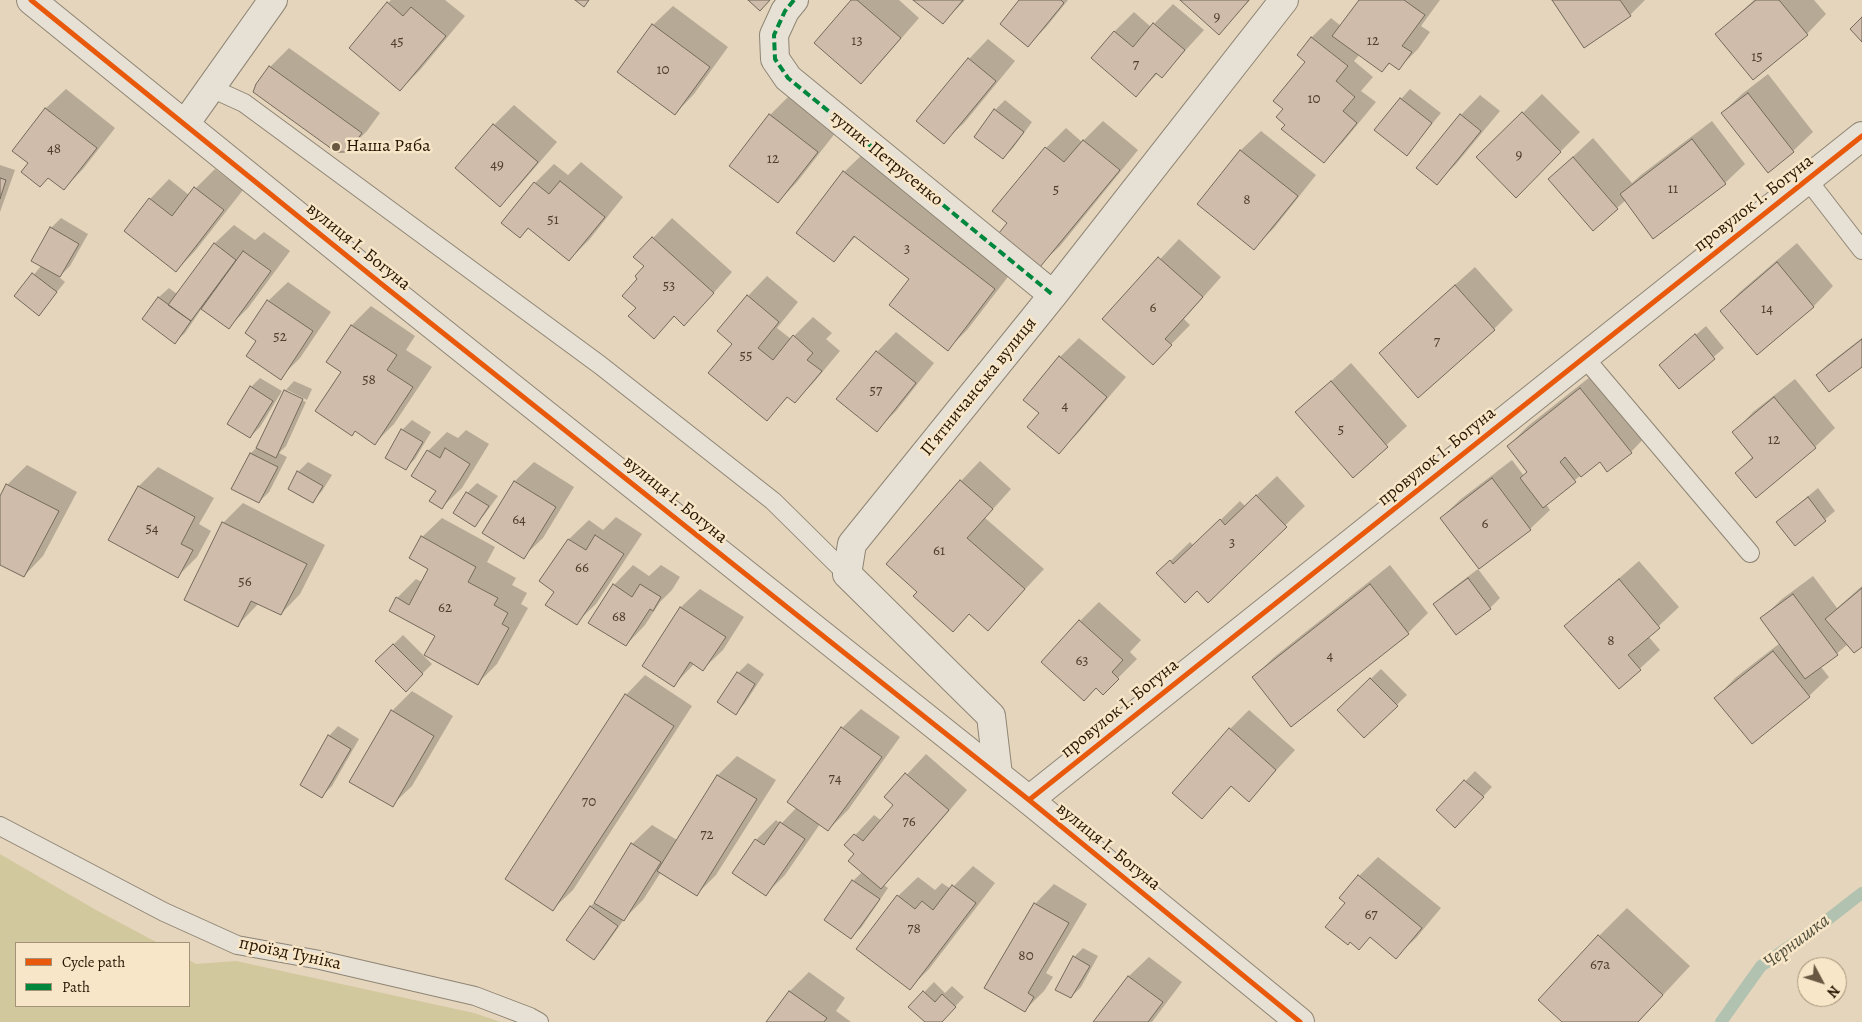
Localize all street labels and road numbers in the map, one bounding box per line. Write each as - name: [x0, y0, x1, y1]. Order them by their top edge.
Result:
- street label: тупик Петрусенко: [825, 107, 947, 211]
- street label: провулок І. Богуна: [1690, 151, 1818, 257]
- street label: вулиця І. Богуна: [302, 198, 414, 296]
- street label: Пʼятничанська вулиця: [916, 313, 1042, 461]
- street label: провулок І. Богуна: [1374, 403, 1500, 511]
- street label: вулиця І. Богуна: [619, 451, 731, 549]
- street label: провулок І. Богуна: [1057, 655, 1183, 763]
- street label: вулиця І. Богуна: [1052, 798, 1164, 896]
- street label: проїзд Туніка: [237, 933, 343, 975]

